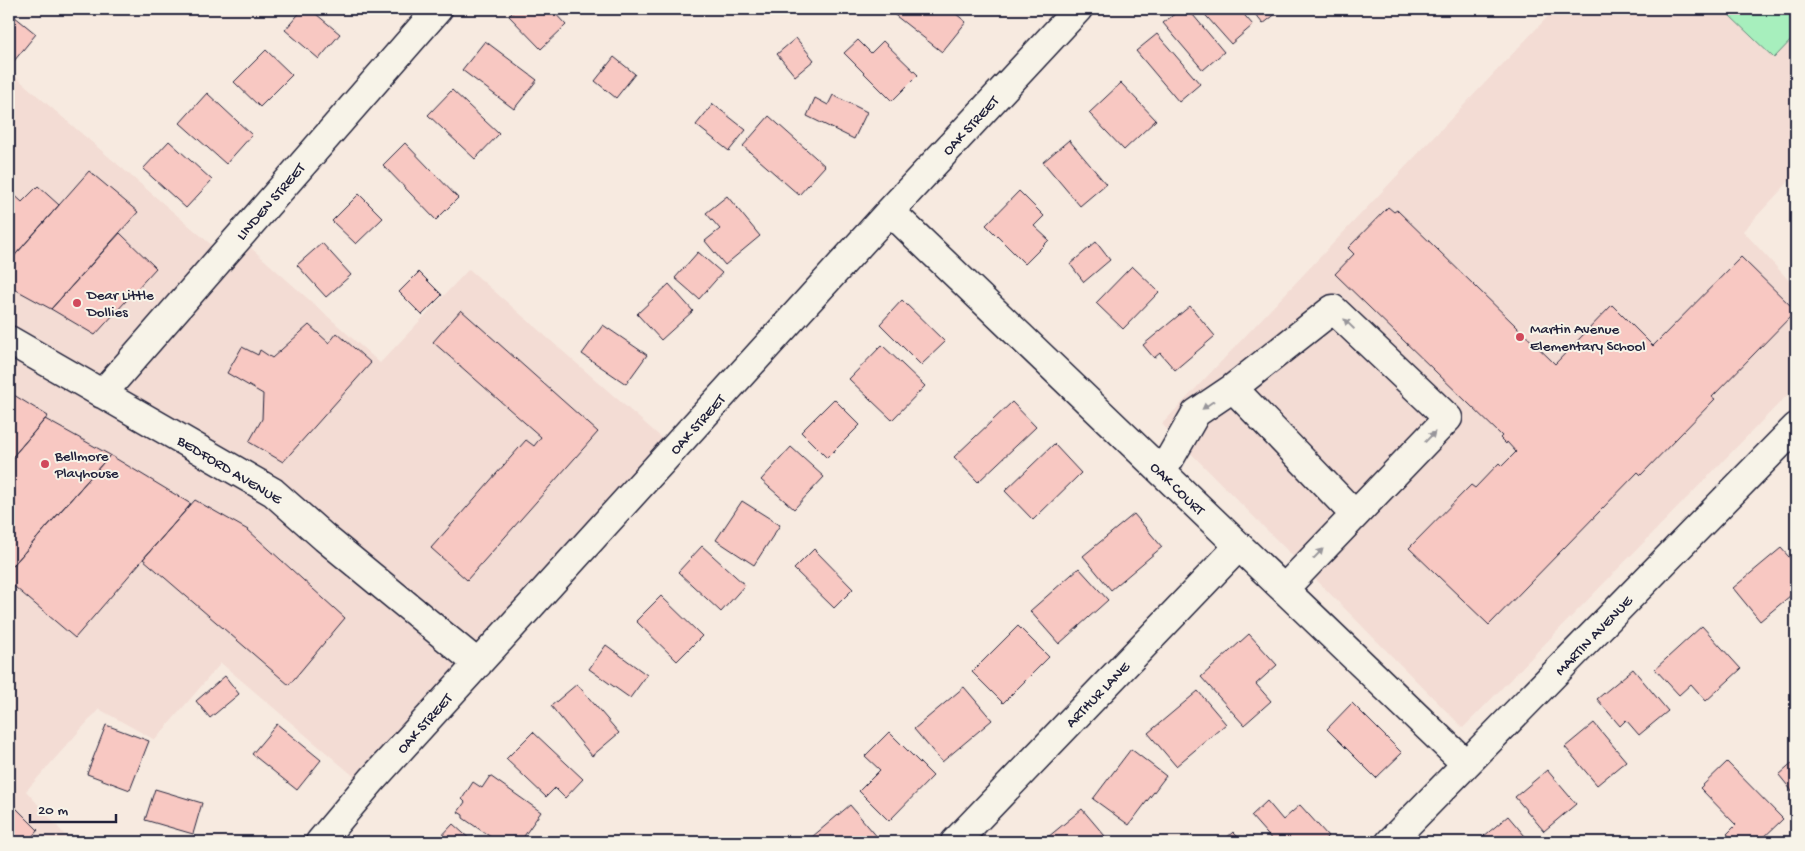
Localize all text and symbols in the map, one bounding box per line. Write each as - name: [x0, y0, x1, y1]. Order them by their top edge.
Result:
- street label: OAK STREET: [939, 92, 1004, 160]
- street label: LINDEN STREET: [233, 159, 311, 245]
- place label: Dear Little Dollies: [86, 287, 154, 322]
- marker: Dear Little Dollies: [71, 297, 83, 309]
- one-way arrow: [1343, 318, 1355, 330]
- place label: Martin Avenue Elementary School: [1530, 321, 1646, 356]
- marker: Martin Avenue Elementary School: [1514, 331, 1526, 343]
- street label: OAK STREET: [667, 391, 731, 459]
- one-way arrow: [1201, 400, 1215, 410]
- one-way arrow: [1424, 431, 1436, 443]
- street label: BEDFORD AVENUE: [172, 432, 285, 509]
- place label: Bellmore Playhouse: [54, 448, 119, 483]
- marker: Bellmore Playhouse: [39, 458, 51, 470]
- street label: OAK COURT: [1145, 459, 1209, 521]
- one-way arrow: [1312, 548, 1324, 560]
- street label: MARTIN AVENUE: [1552, 592, 1638, 680]
- street label: ARTHUR LANE: [1063, 658, 1135, 732]
- street label: OAK STREET: [394, 690, 458, 758]
- scale bar: [30, 791, 116, 823]
- text: 20 m: [38, 802, 68, 820]

